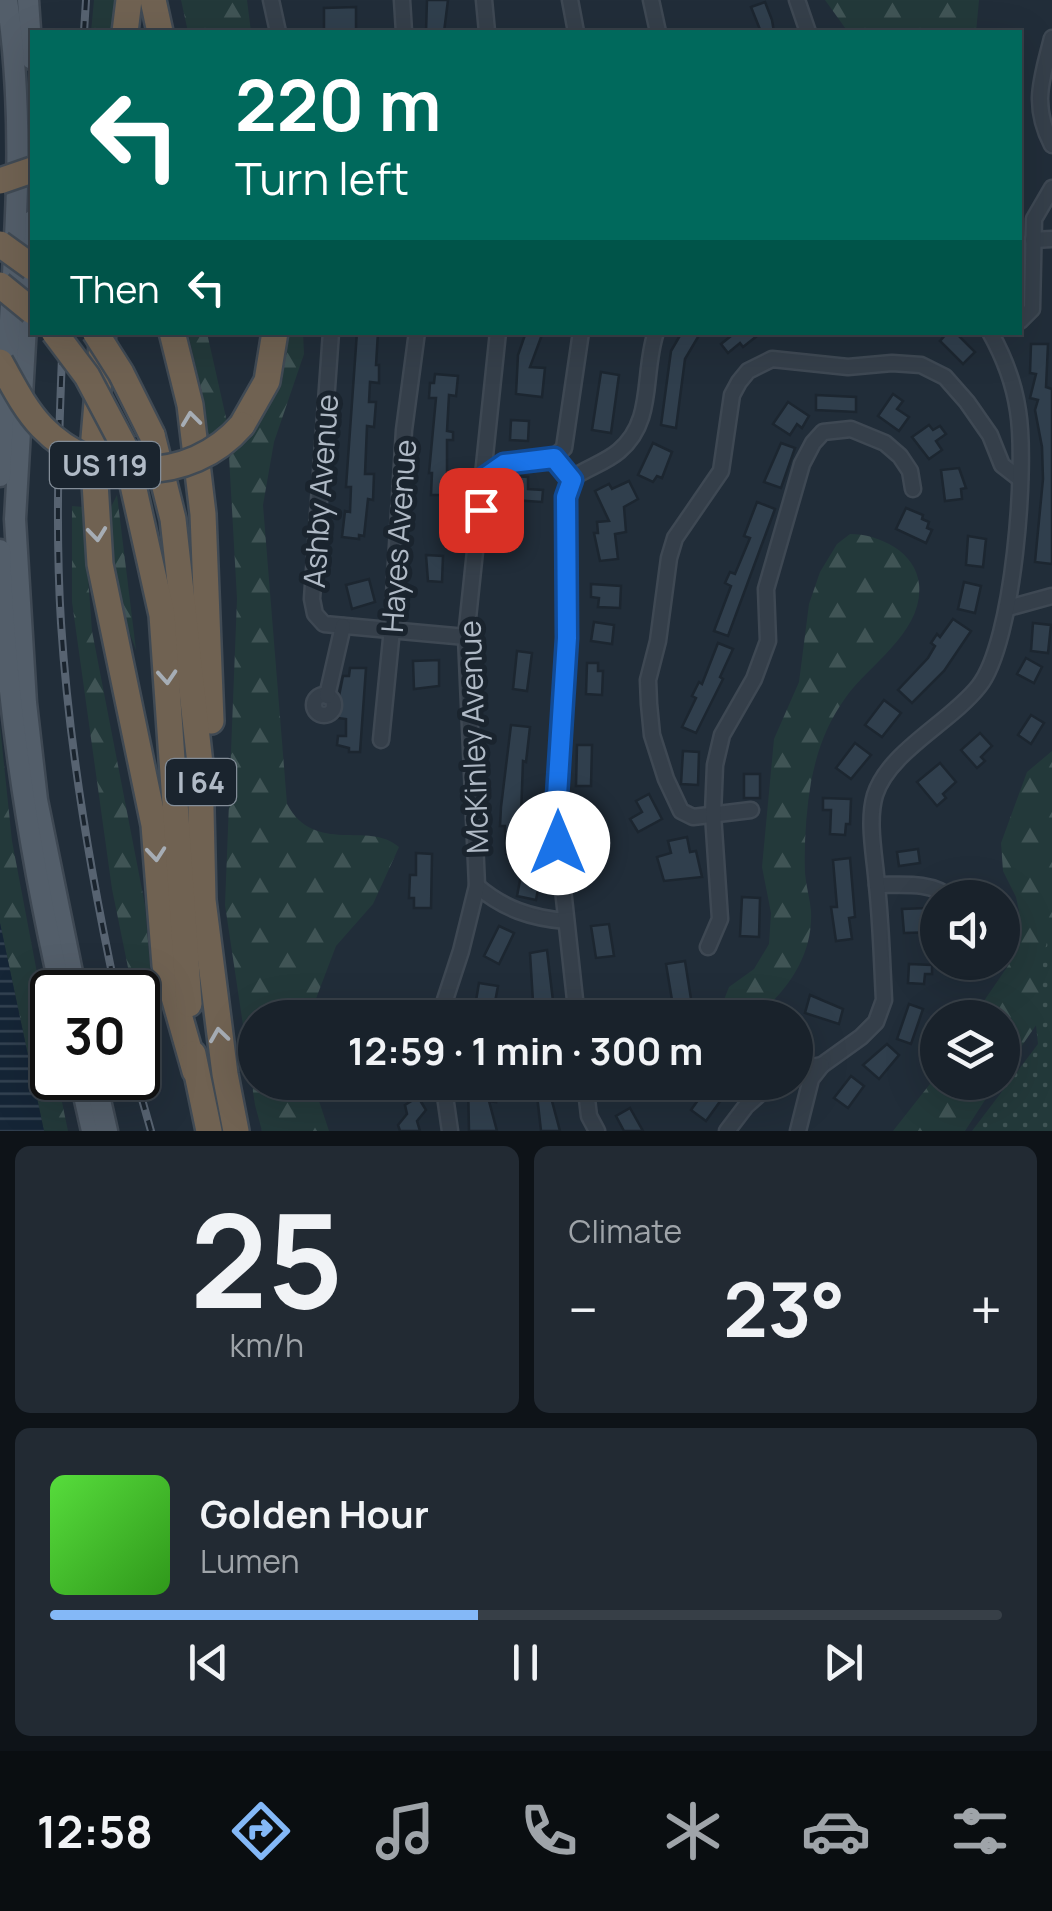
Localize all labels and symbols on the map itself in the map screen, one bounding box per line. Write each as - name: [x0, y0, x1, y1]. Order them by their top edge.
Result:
- street label: Ashby Avenue: [293, 393, 347, 589]
- one-way arrow: [182, 411, 203, 427]
- street label: Hayes Avenue: [371, 438, 425, 634]
- road number: US 119: [50, 442, 160, 488]
- pin: [439, 468, 524, 553]
- one-way arrow: [86, 527, 108, 543]
- street label: McKinley Avenue: [448, 620, 498, 854]
- one-way arrow: [155, 670, 177, 686]
- road number: I 64: [166, 759, 236, 805]
- position arrow: [506, 791, 610, 895]
- one-way arrow: [145, 846, 166, 862]
- speed limit sign: 30: [30, 970, 160, 1100]
- one-way arrow: [210, 1027, 231, 1043]

